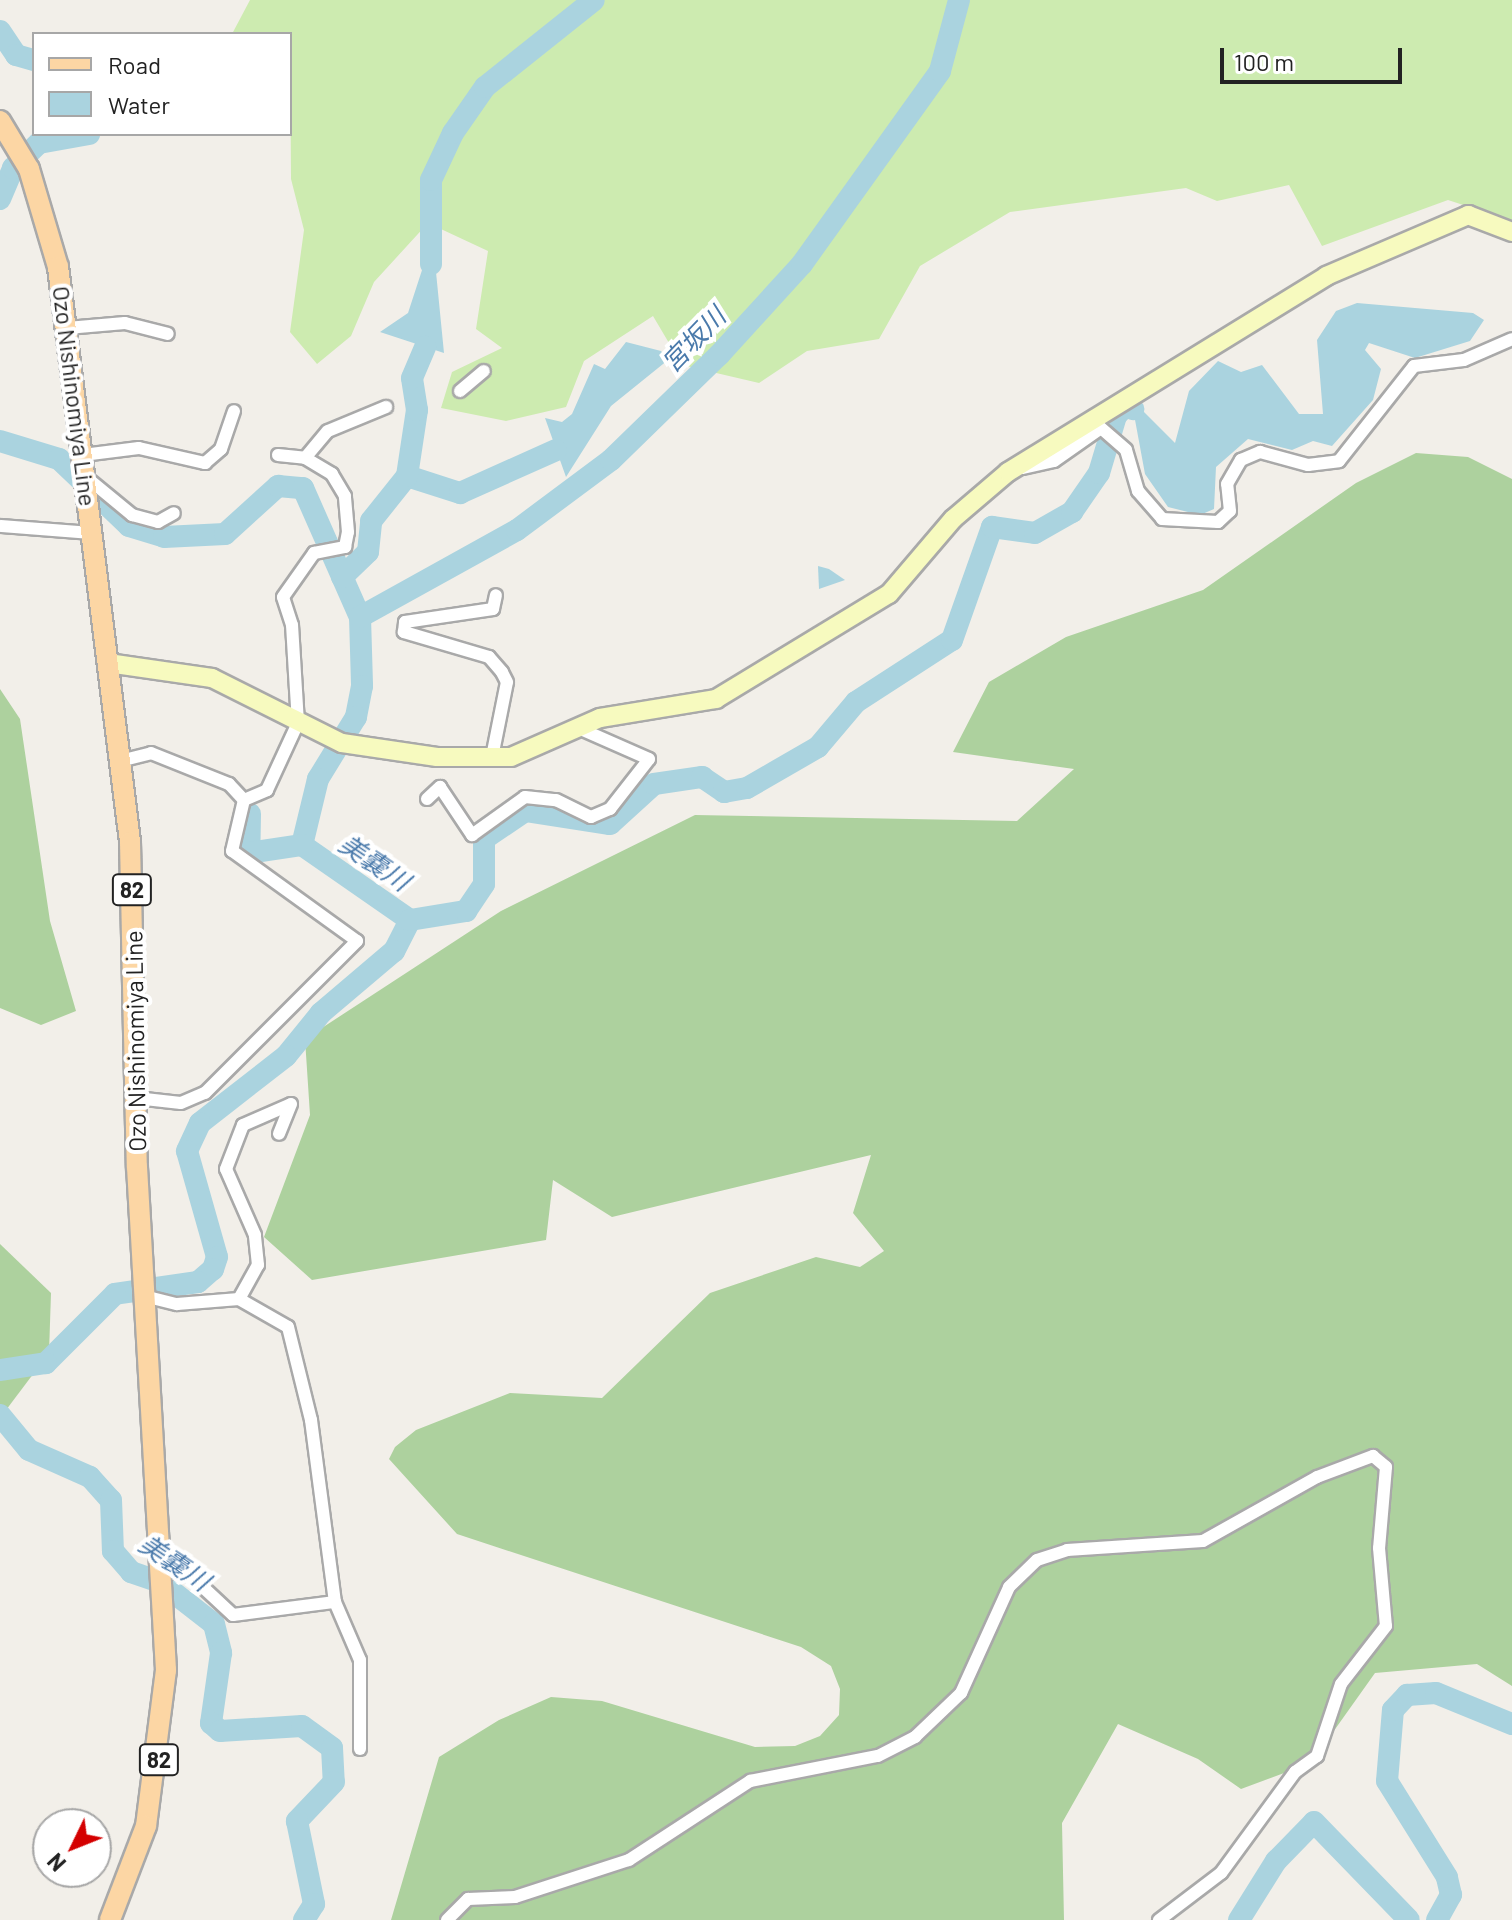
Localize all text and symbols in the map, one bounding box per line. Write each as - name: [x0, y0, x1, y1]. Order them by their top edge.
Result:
- legend: [32, 32, 292, 136]
- scale bar: [1224, 32, 1406, 82]
- text: 100 m: [1234, 47, 1294, 76]
- text: Road: [108, 50, 161, 79]
- text: Water: [108, 90, 170, 119]
- street label: Ozo Nishinomiya Line: [47, 284, 103, 508]
- water label: 宮坂川: [655, 300, 731, 378]
- water label: 美嚢川: [334, 827, 416, 897]
- road number: 82: [110, 872, 154, 908]
- street label: Ozo Nishinomiya Line: [119, 930, 151, 1152]
- water label: 美嚢川: [134, 1527, 216, 1597]
- road number: 82: [137, 1742, 181, 1778]
- north arrow: [32, 1808, 112, 1888]
- text: N: [41, 1849, 70, 1877]

